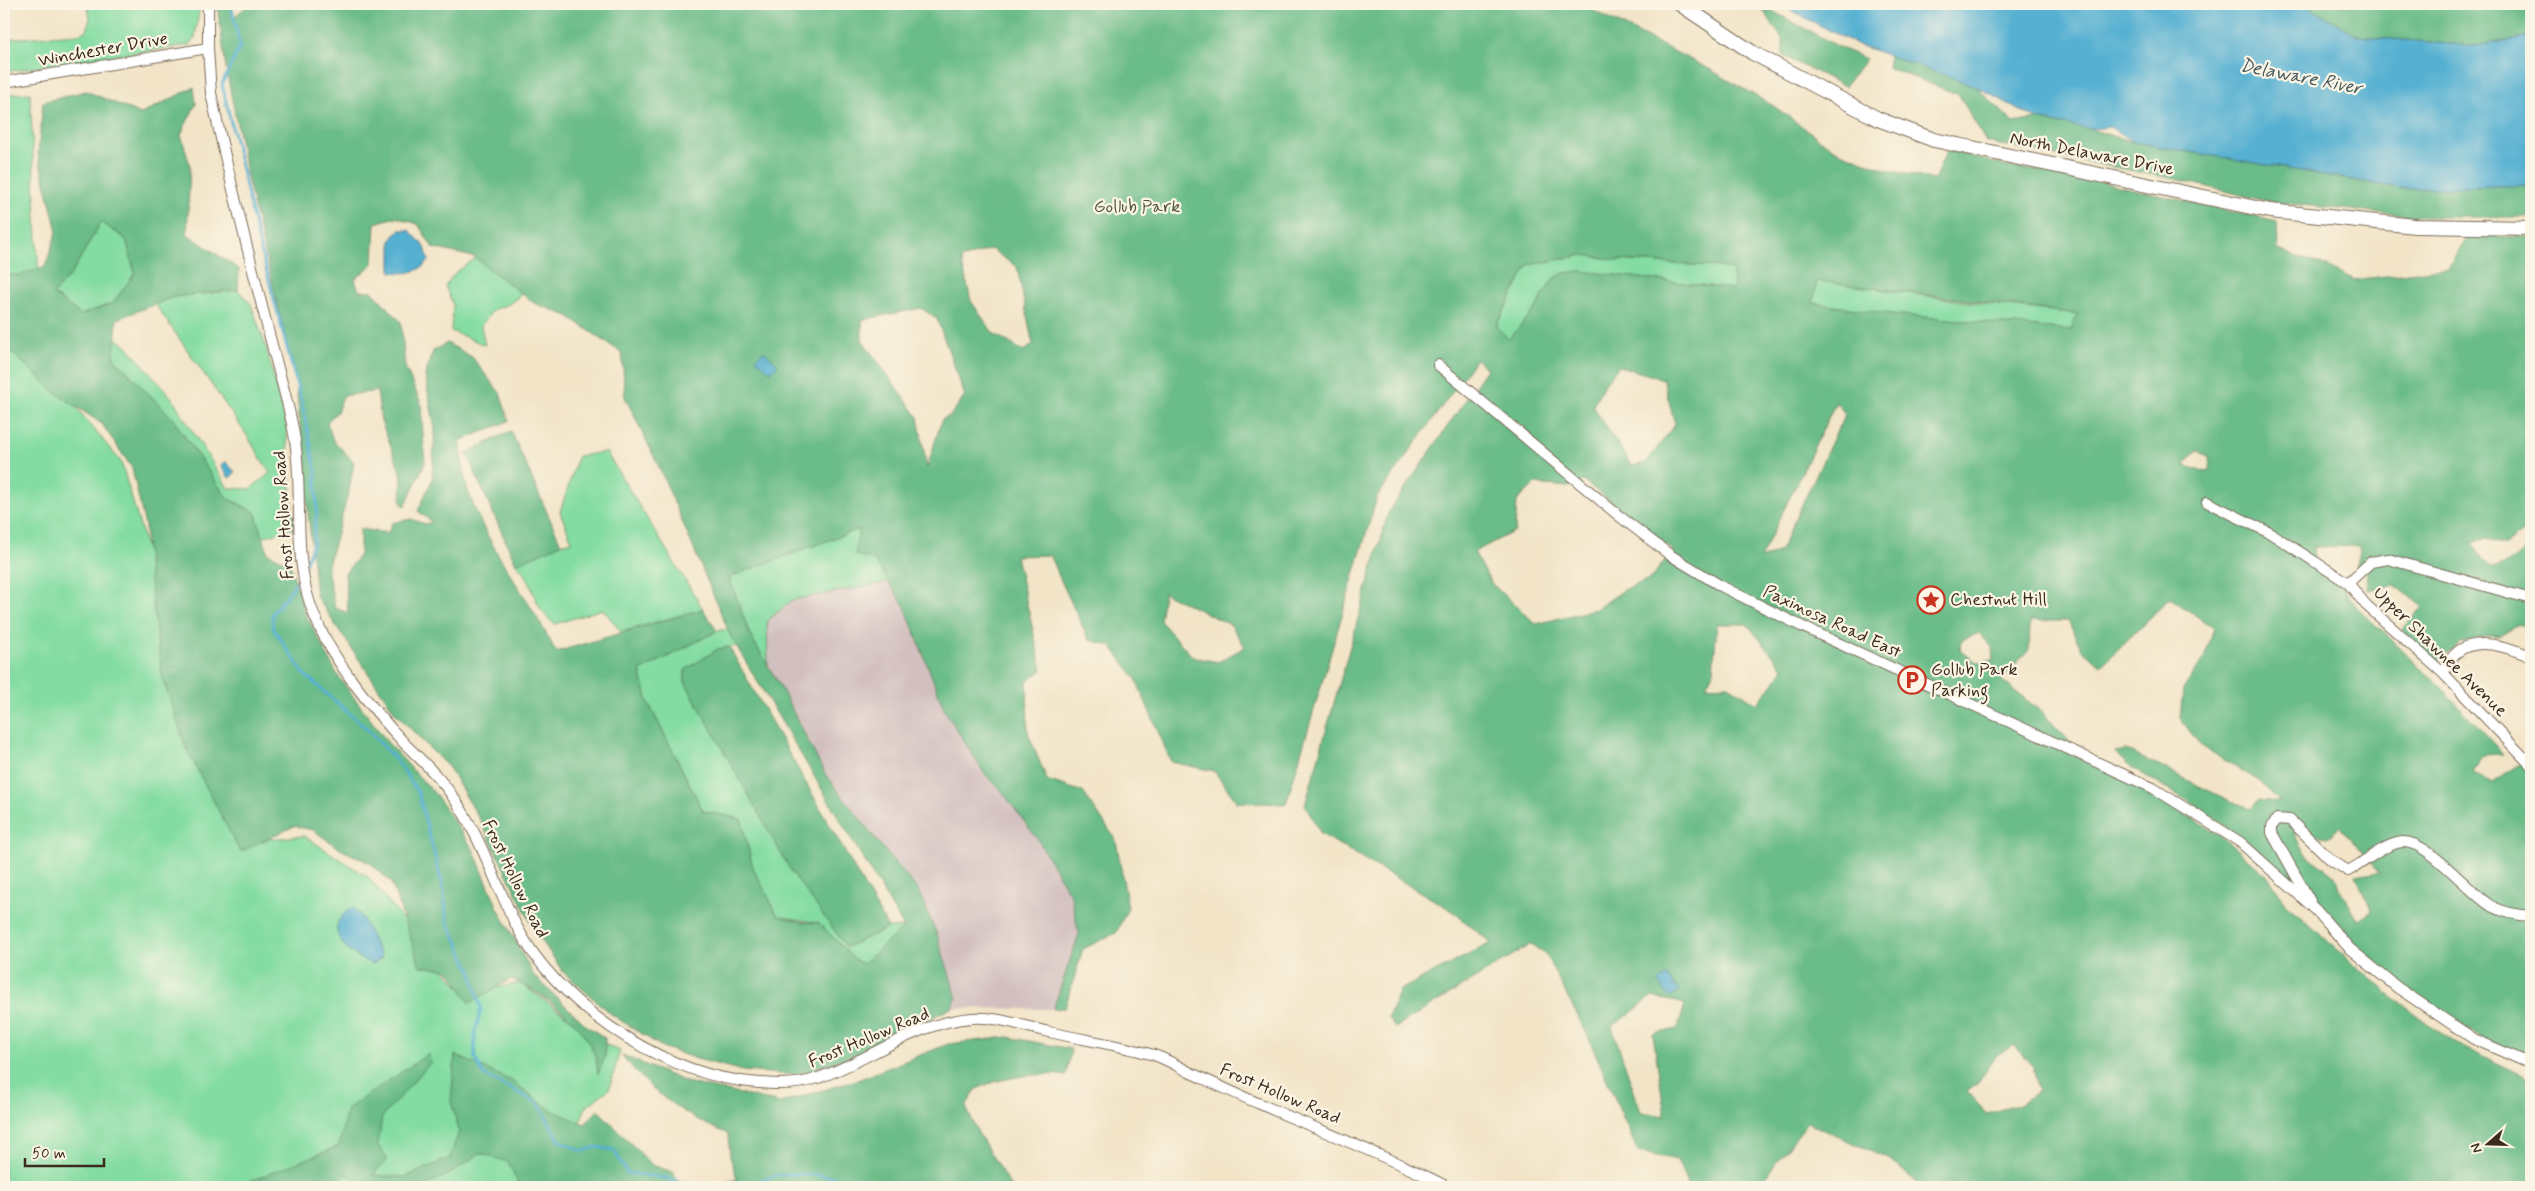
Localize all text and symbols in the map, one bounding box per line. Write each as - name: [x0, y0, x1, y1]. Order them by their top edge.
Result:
- street label: Winchester Drive: [36, 27, 170, 73]
- water label: Delaware River: [2238, 53, 2366, 101]
- street label: North Delaware Drive: [2008, 126, 2176, 182]
- park label: Gollub Park: [1094, 195, 1180, 219]
- street label: Frost Hollow Road: [268, 450, 300, 580]
- street label: Paxinosa Road East: [1759, 580, 1905, 665]
- street label: Upper Shawnee Avenue: [2368, 582, 2512, 723]
- place icon: Chestnut Hill: [1916, 585, 1946, 615]
- place label: Chestnut Hill: [1950, 588, 2047, 612]
- place label: Gollub Park Parking: [1931, 658, 2018, 705]
- parking icon: Gollub Park Parking: [1897, 665, 1927, 695]
- street label: Frost Hollow Road: [476, 816, 554, 942]
- street label: Frost Hollow Road: [805, 1002, 933, 1074]
- street label: Frost Hollow Road: [1216, 1058, 1344, 1130]
- north arrow: [2462, 1118, 2512, 1168]
- scale bar: [25, 1136, 104, 1168]
- text: N: [2467, 1141, 2487, 1156]
- text: 50 m: [32, 1144, 66, 1164]

